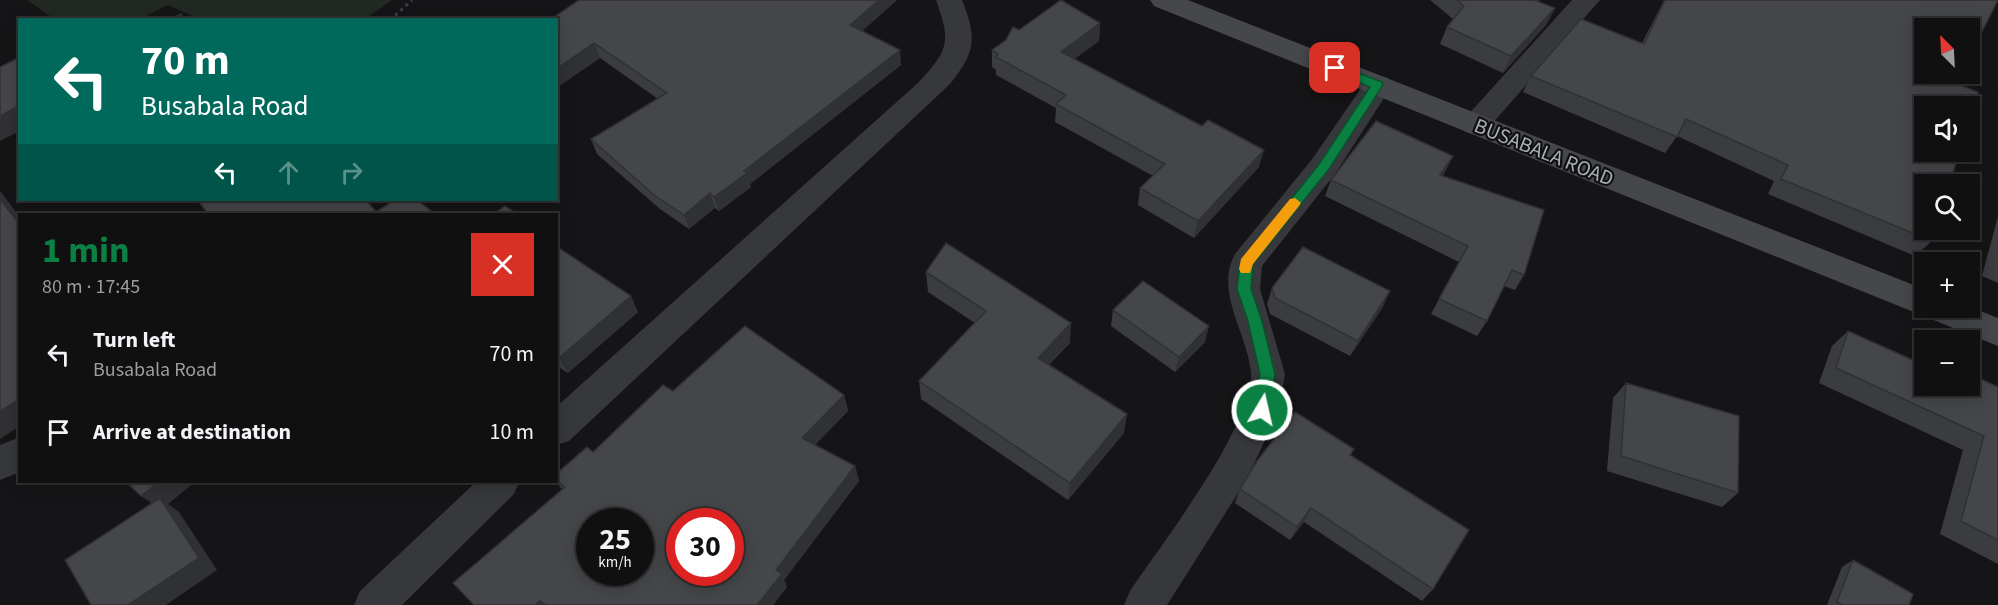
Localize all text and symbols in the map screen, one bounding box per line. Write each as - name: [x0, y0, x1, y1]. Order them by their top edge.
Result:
- north arrow: [1914, 18, 1980, 84]
- map controls: [1914, 18, 1980, 396]
- text: 70 m: [141, 31, 230, 91]
- icon: left: [42, 42, 120, 120]
- pin: [1309, 42, 1360, 93]
- icon: arrive: [1318, 51, 1351, 84]
- text: Busabala Road: [141, 87, 309, 126]
- button: sound: [1914, 96, 1980, 162]
- street label: BUSABALA ROAD: [1470, 110, 1618, 194]
- icon: left: [209, 156, 242, 189]
- icon: ahead: [272, 156, 305, 189]
- icon: right: [335, 156, 368, 189]
- button: search: [1914, 174, 1980, 240]
- text: 1 min: [42, 225, 130, 276]
- button: close: [471, 233, 534, 296]
- button: +: [1914, 252, 1980, 318]
- text: 80 m · 17:45: [42, 273, 140, 301]
- text: Turn left: [93, 324, 175, 356]
- button: −: [1914, 330, 1980, 396]
- icon: left: [42, 338, 75, 371]
- text: 70 m: [489, 338, 534, 370]
- text: Busabala Road: [93, 356, 217, 384]
- position arrow: [1230, 378, 1294, 442]
- icon: arrive: [42, 416, 75, 449]
- text: Arrive at destination: [93, 416, 291, 448]
- text: 10 m: [489, 416, 534, 448]
- speed limit sign: 30: [666, 508, 744, 586]
- text: 25: [599, 518, 631, 561]
- text: km/h: [598, 552, 632, 573]

